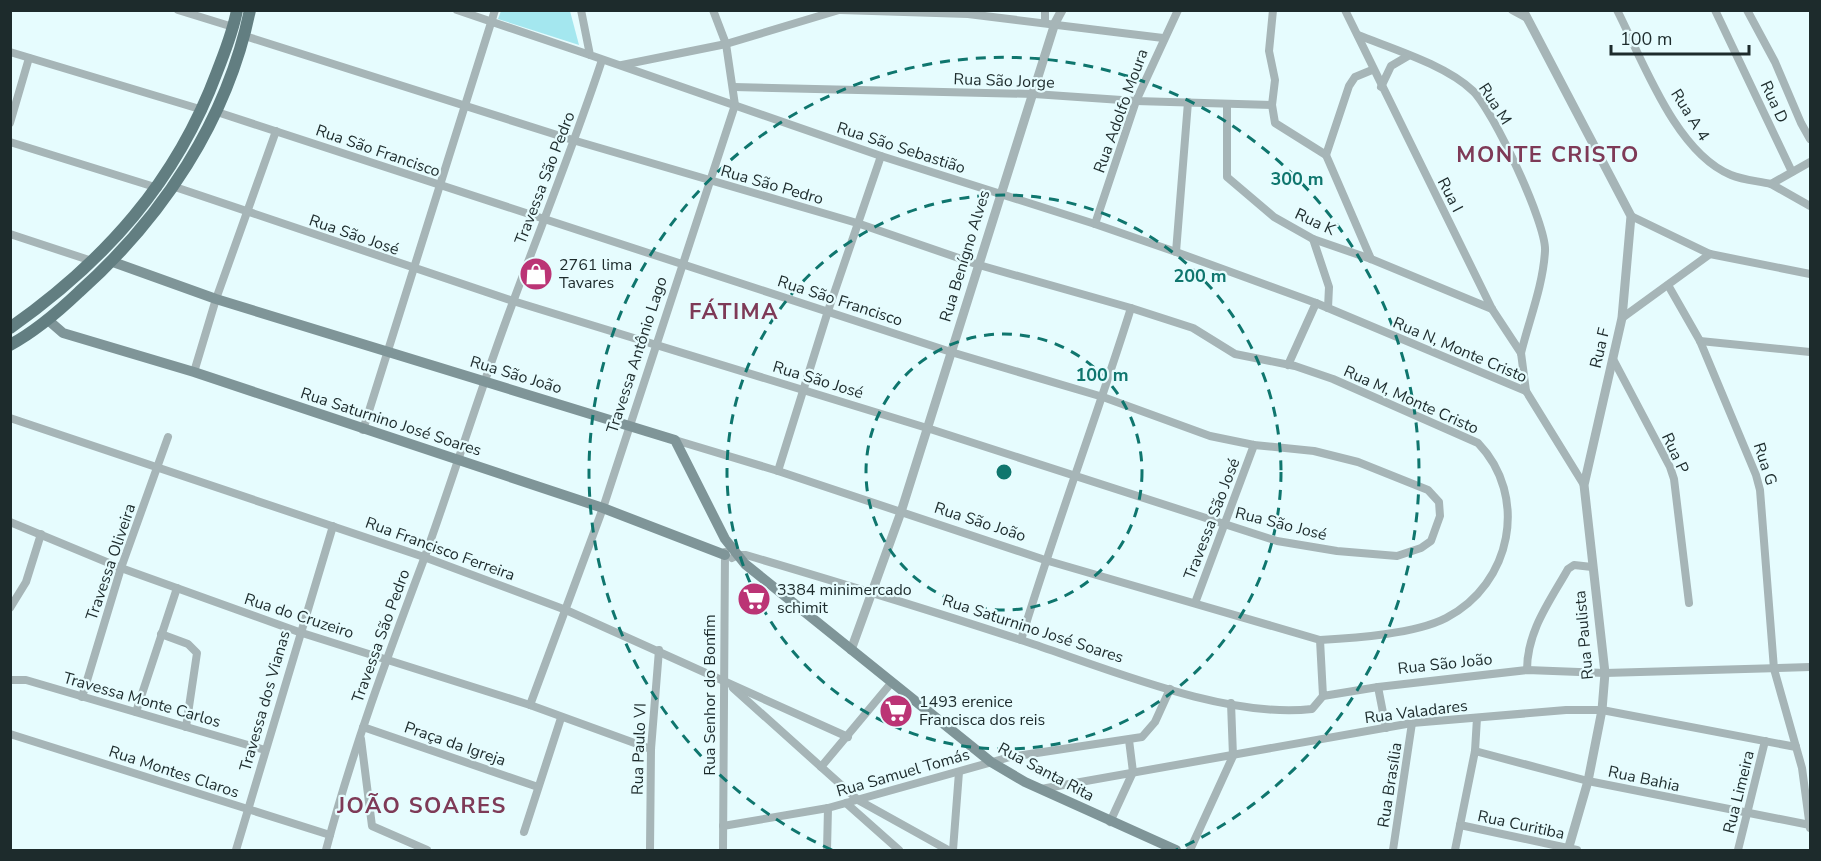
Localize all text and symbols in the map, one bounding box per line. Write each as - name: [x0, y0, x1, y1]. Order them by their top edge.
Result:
- scale bar: [1611, 18, 1749, 56]
- text: 100 m: [1620, 27, 1672, 51]
- street label: Rua Adolfo Moura: [1088, 46, 1154, 176]
- street label: Rua São Jorge: [953, 68, 1055, 94]
- street label: Rua D: [1755, 77, 1793, 127]
- street label: Rua M: [1473, 79, 1517, 129]
- street label: Rua A 4: [1665, 85, 1715, 146]
- street label: Travessa São Pedro: [510, 108, 580, 248]
- street label: Rua São Sebastião: [834, 117, 968, 179]
- street label: Rua São Francisco: [313, 119, 443, 183]
- district label: MONTE CRISTO: [1456, 140, 1640, 170]
- street label: Rua São Pedro: [718, 160, 826, 210]
- text: 300 m: [1270, 167, 1324, 191]
- street label: Rua I: [1432, 174, 1468, 216]
- street label: Rua Benígno Alves: [935, 188, 995, 324]
- street label: Rua K: [1291, 203, 1340, 241]
- street label: Rua São José: [306, 209, 402, 261]
- place label: 2761 lima Tavares: [559, 254, 632, 294]
- shop icon: 2761 lima Tavares: [518, 256, 554, 292]
- text: 200 m: [1173, 264, 1227, 288]
- street label: Rua São Francisco: [775, 270, 905, 332]
- street label: Travessa Antônio Lago: [601, 274, 673, 436]
- district label: FÁTIMA: [689, 297, 779, 327]
- street label: Rua N, Monte Cristo: [1389, 312, 1531, 388]
- street label: Rua F: [1585, 325, 1615, 370]
- street label: Rua São João: [467, 351, 565, 399]
- street label: Rua São José: [770, 356, 866, 404]
- street label: Rua M, Monte Cristo: [1340, 360, 1482, 440]
- text: 100 m: [1075, 363, 1129, 387]
- street label: Rua Saturnino José Soares: [298, 382, 484, 462]
- street label: Rua P: [1656, 429, 1694, 477]
- street label: Rua G: [1748, 440, 1782, 488]
- street label: Travessa São José: [1179, 455, 1245, 583]
- centre of rings: [994, 462, 1014, 482]
- street label: Rua São João: [931, 497, 1029, 547]
- street label: Travessa Oliveira: [81, 501, 141, 623]
- street label: Rua São José: [1233, 502, 1329, 546]
- street label: Rua Francisco Ferreira: [362, 512, 518, 586]
- street label: Travessa São Pedro: [347, 566, 415, 706]
- place label: 3384 minimercado schimit: [777, 579, 912, 619]
- supermarket icon: 3384 minimercado schimit: [736, 581, 772, 617]
- street label: Rua do Cruzeiro: [241, 588, 357, 644]
- street label: Rua Saturnino José Soares: [940, 589, 1126, 669]
- street label: Rua Paulista: [1569, 589, 1599, 681]
- street label: Rua Senhor do Bonfim: [699, 614, 721, 776]
- street label: Travessa dos Vianas: [234, 628, 296, 774]
- street label: Rua São João: [1397, 648, 1494, 680]
- street label: Travessa Monte Carlos: [61, 667, 223, 733]
- place label: 1493 erenice Francisca dos reis: [919, 691, 1045, 731]
- supermarket icon: 1493 erenice Francisca dos reis: [878, 693, 914, 729]
- street label: Rua Valadares: [1363, 695, 1469, 729]
- street label: Rua Paulo VI: [626, 703, 652, 795]
- street label: Praça da Igreja: [401, 716, 509, 772]
- street label: Rua Santa Rita: [994, 737, 1098, 807]
- street label: Rua Montes Claros: [106, 741, 242, 803]
- street label: Rua Brasília: [1372, 741, 1408, 829]
- street label: Rua Samuel Tomás: [834, 743, 972, 803]
- street label: Rua Limeira: [1718, 748, 1760, 836]
- street label: Rua Bahia: [1606, 761, 1682, 797]
- district label: JOÃO SOARES: [336, 791, 507, 821]
- street label: Rua Curitiba: [1475, 805, 1567, 845]

